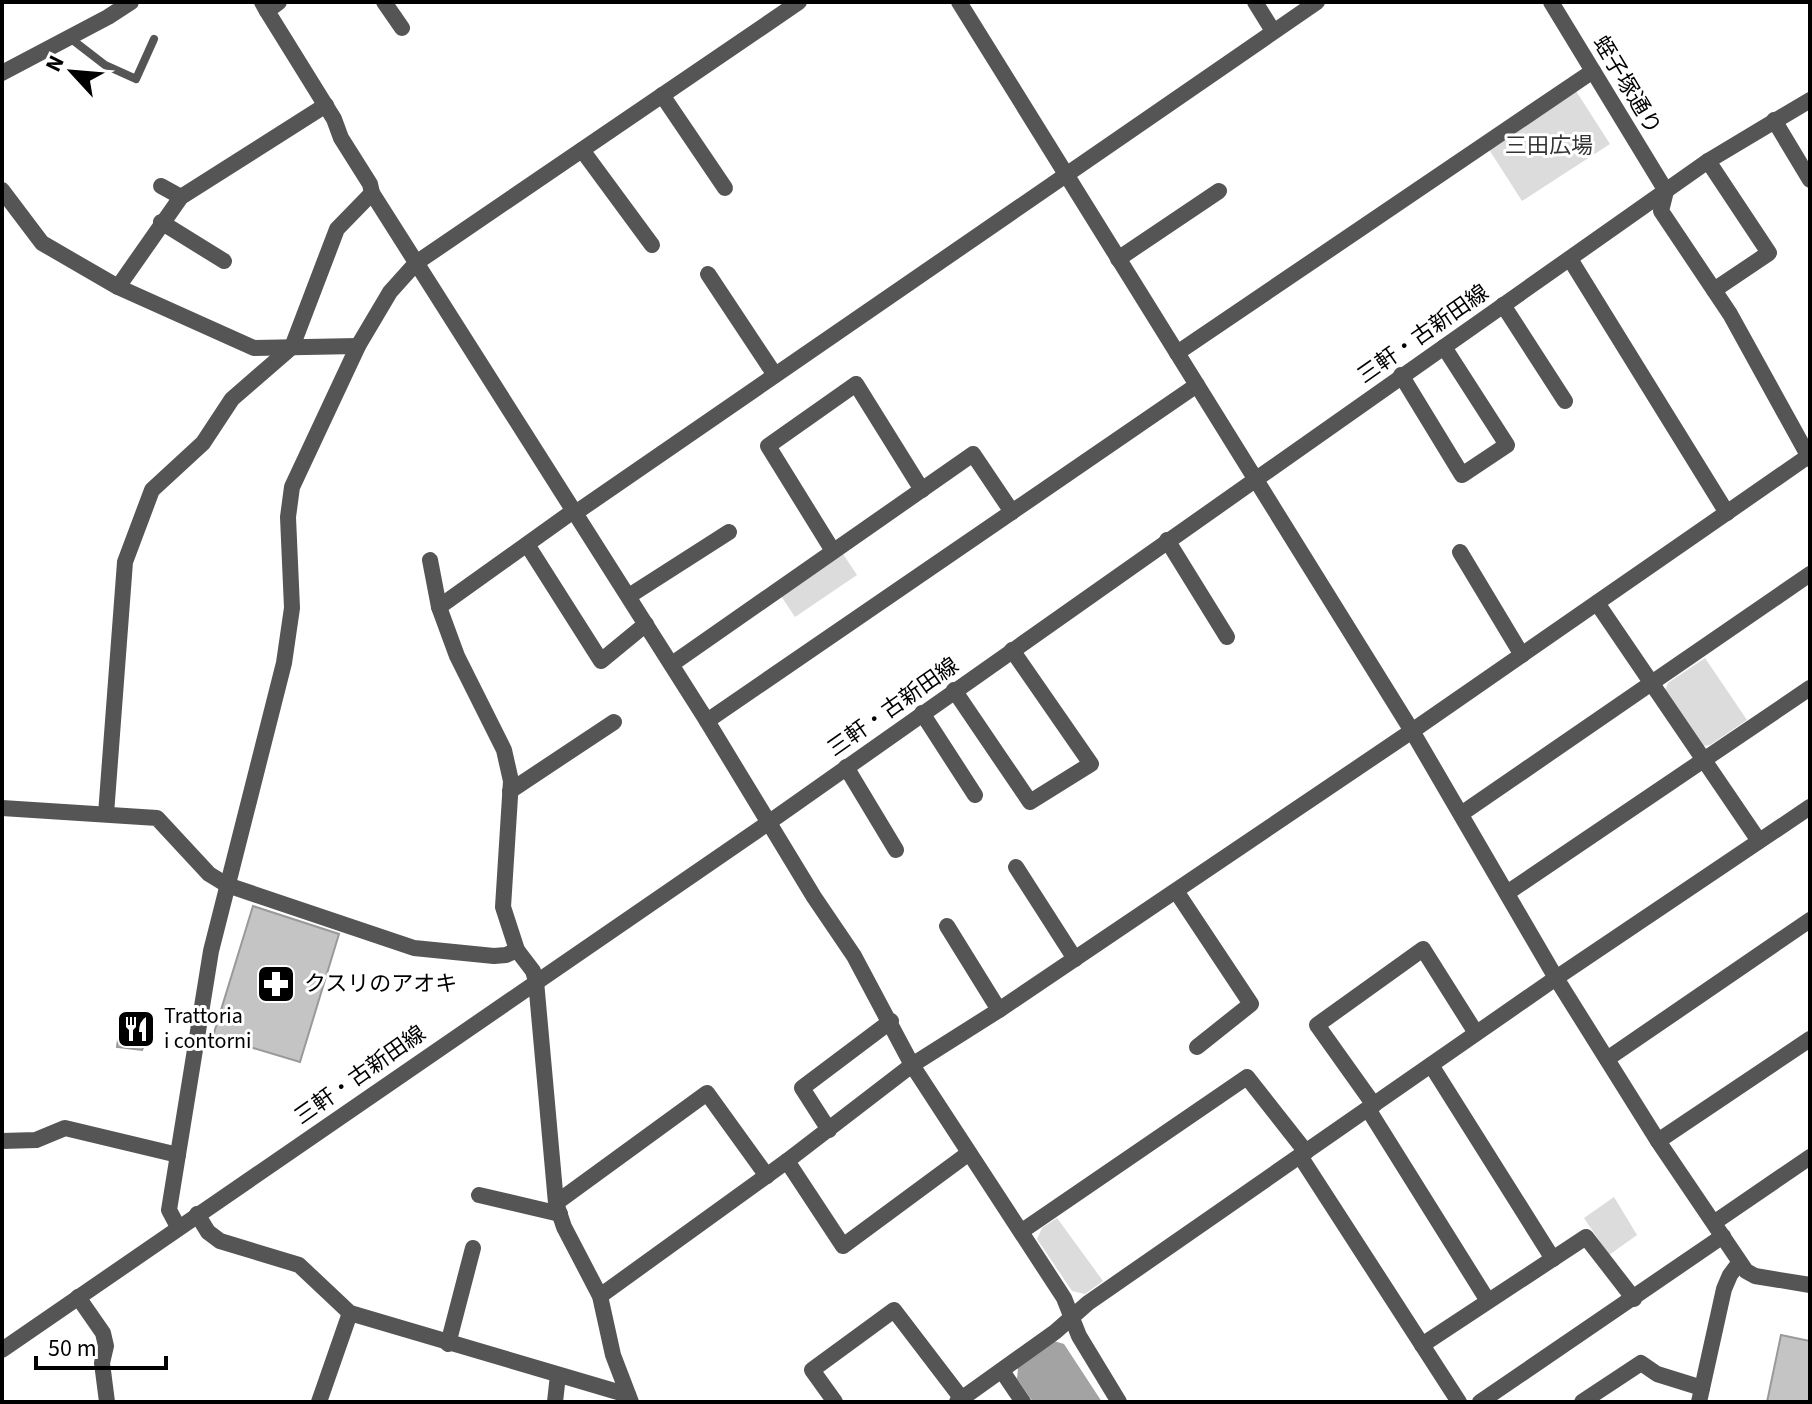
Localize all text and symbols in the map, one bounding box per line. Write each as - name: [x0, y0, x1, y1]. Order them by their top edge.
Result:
- street label: 蛭子塚通り: [1585, 30, 1669, 140]
- north arrow: [32, 32, 112, 112]
- text: N: [37, 50, 73, 77]
- park label: 三田広場: [1505, 130, 1593, 162]
- street label: 三軒・古新田線: [1351, 277, 1495, 391]
- street label: 三軒・古新田線: [821, 650, 965, 764]
- pharmacy icon: クスリのアオキ: [255, 963, 297, 1005]
- place label: クスリのアオキ: [304, 968, 457, 1000]
- place label: Trattoria i contorni: [164, 1000, 251, 1057]
- restaurant icon: Trattoria i contorni: [115, 1008, 157, 1050]
- street label: 三軒・古新田線: [288, 1018, 432, 1132]
- scale bar: [36, 1320, 166, 1370]
- text: 50 m: [48, 1331, 97, 1366]

